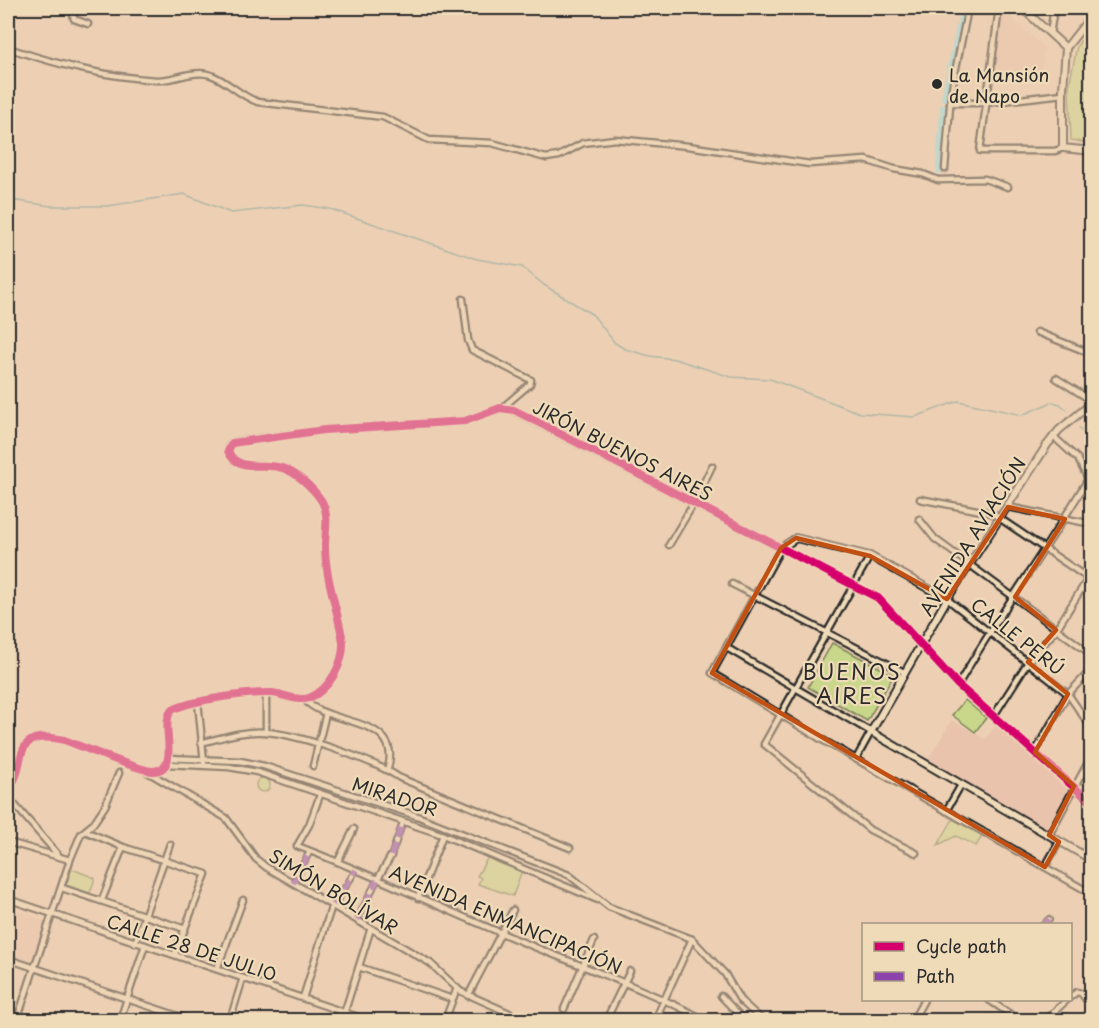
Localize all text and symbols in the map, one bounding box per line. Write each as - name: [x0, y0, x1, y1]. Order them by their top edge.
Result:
- place label: La Mansión de Napo: [949, 61, 1049, 109]
- marker: La Mansión de Napo: [930, 77, 944, 91]
- street label: JIRÓN BUENOS AIRES: [529, 393, 717, 507]
- street label: AVENIDA AVIACIÓN: [912, 452, 1032, 620]
- street label: CALLE PERÚ: [965, 591, 1071, 681]
- district label: BUENOS AIRES: [803, 655, 901, 711]
- street label: MIRADOR: [349, 770, 441, 822]
- street label: SIMÓN BOLÍVAR: [264, 842, 404, 940]
- street label: AVENIDA ENMANCIPACIÓN: [386, 858, 626, 980]
- street label: CALLE 28 DE JULIO: [103, 907, 281, 987]
- legend: [862, 923, 1072, 1001]
- text: Cycle path: [916, 932, 1007, 959]
- text: Path: [916, 962, 955, 989]

